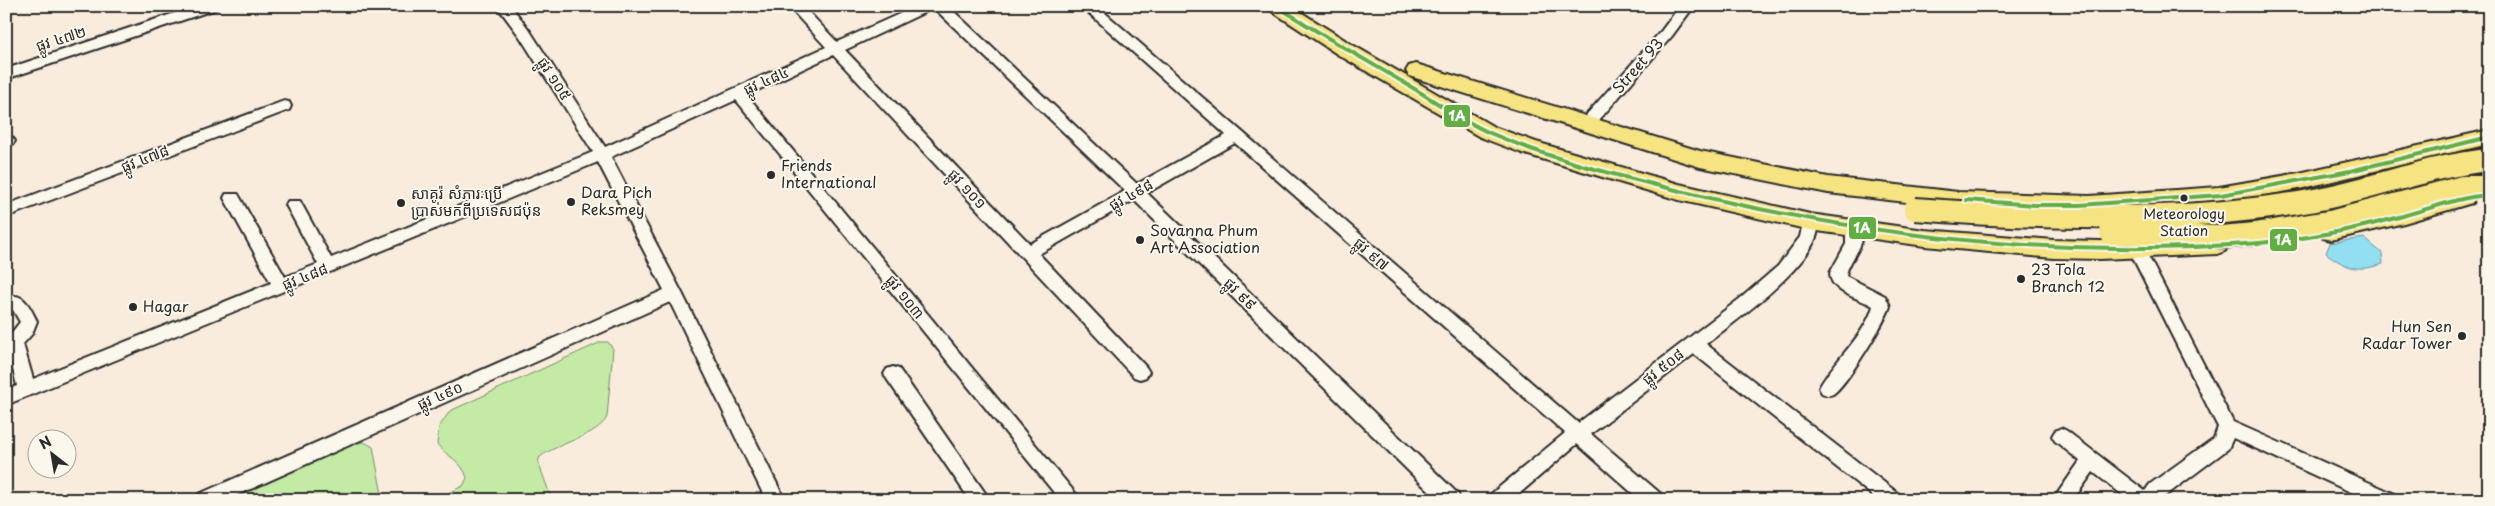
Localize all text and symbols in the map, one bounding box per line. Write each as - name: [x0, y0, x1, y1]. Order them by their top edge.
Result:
- street label: ផ្លូវ ៤៧២: [32, 19, 90, 60]
- street label: Street 93: [1606, 32, 1668, 98]
- street label: ផ្លូវ ១០៥: [530, 52, 578, 106]
- street label: ផ្លូវ ៤៨៤: [739, 59, 793, 103]
- line badge: 1A: [1443, 104, 1471, 128]
- text: 1A: [1448, 105, 1466, 126]
- street label: ផ្លូវ ៤៧៨: [117, 138, 173, 181]
- place label: Friends International: [781, 153, 876, 193]
- street label: ផ្លូវ ១០១: [941, 163, 993, 216]
- marker: Friends International: [765, 169, 777, 181]
- street label: ផ្លូវ ៤៩៨: [1104, 172, 1158, 219]
- place label: Dara Pich Reksmey: [581, 180, 652, 220]
- place label: សាគូរ៉ សំភារៈប្រើ ប្រាស់មកពីប្រទេសជប៉ុន: [411, 181, 541, 221]
- marker: Meteorology Station: [2179, 193, 2189, 203]
- marker: Dara Pich Reksmey: [565, 196, 577, 208]
- marker: សាគូរ៉ សំភារៈប្រើ ប្រាស់មកពីប្រទេសជប៉ុន: [395, 197, 407, 209]
- place label: Meteorology Station: [2143, 203, 2225, 241]
- line badge: 1A: [1848, 216, 1877, 240]
- text: 1A: [1853, 217, 1871, 238]
- place label: Sovanna Phum Art Association: [1150, 218, 1260, 258]
- line badge: 1A: [2269, 228, 2298, 252]
- text: 1A: [2274, 229, 2292, 250]
- street label: ផ្លូវ ៩៧: [1347, 231, 1395, 277]
- marker: Sovanna Phum Art Association: [1134, 234, 1146, 246]
- street label: ផ្លូវ ៤៨៨: [278, 256, 332, 298]
- place label: 23 Tola Branch 12: [2031, 257, 2105, 297]
- street label: ផ្លូវ ១០៣: [878, 269, 931, 325]
- street label: ផ្លូវ ៩៩: [1217, 271, 1263, 317]
- marker: 23 Tola Branch 12: [2015, 273, 2027, 285]
- place label: Hagar: [143, 294, 189, 317]
- marker: Hagar: [127, 301, 139, 313]
- place label: Hun Sen Radar Tower: [2362, 314, 2452, 354]
- marker: Hun Sen Radar Tower: [2456, 330, 2468, 342]
- street label: ផ្លូវ ៥០៨: [1636, 342, 1690, 392]
- street label: ផ្លូវ ៤៩០: [413, 374, 467, 418]
- north arrow: [28, 428, 78, 478]
- text: N: [35, 431, 55, 454]

